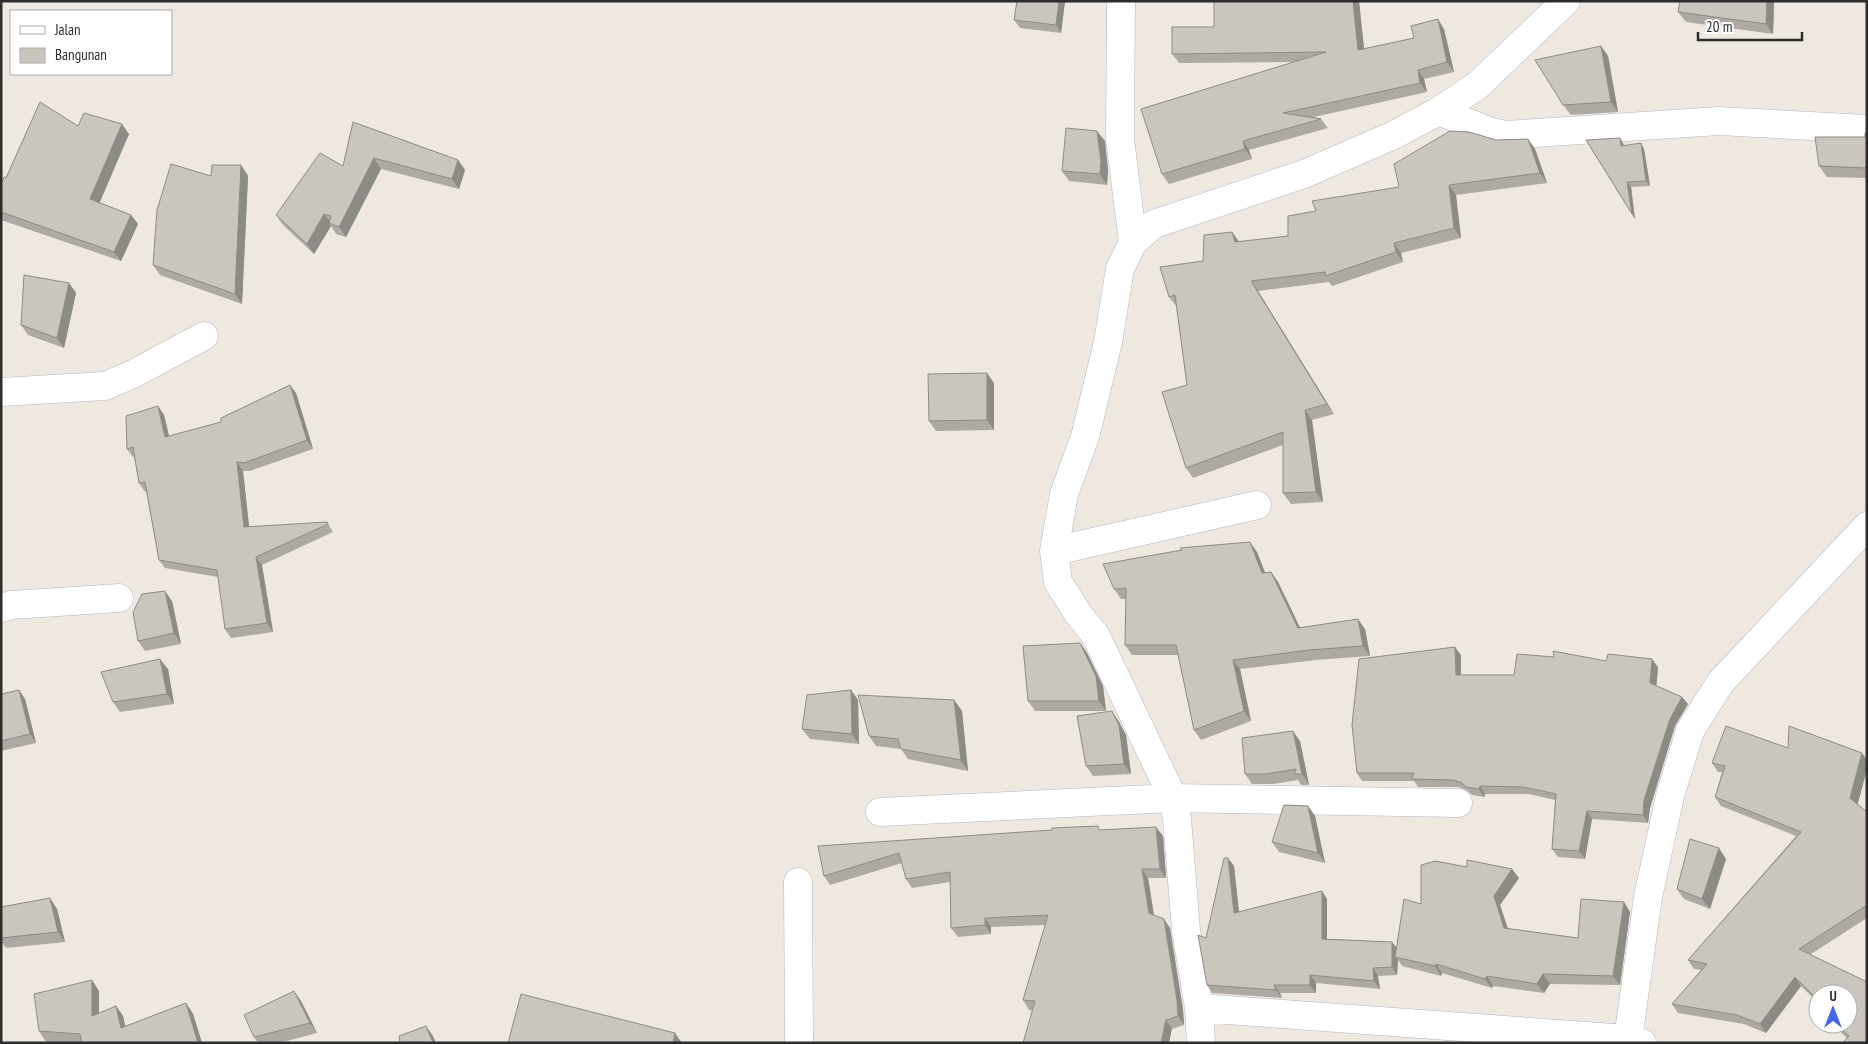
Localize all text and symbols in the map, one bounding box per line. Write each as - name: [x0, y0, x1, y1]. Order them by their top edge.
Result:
- legend: [10, 10, 172, 75]
- scale bar: [1698, 10, 1802, 42]
- text: 20 m: [1706, 17, 1732, 36]
- text: Jalan: [54, 20, 81, 39]
- text: Bangunan: [55, 45, 107, 64]
- north arrow: [1808, 984, 1858, 1034]
- text: U: [1829, 987, 1837, 1005]

